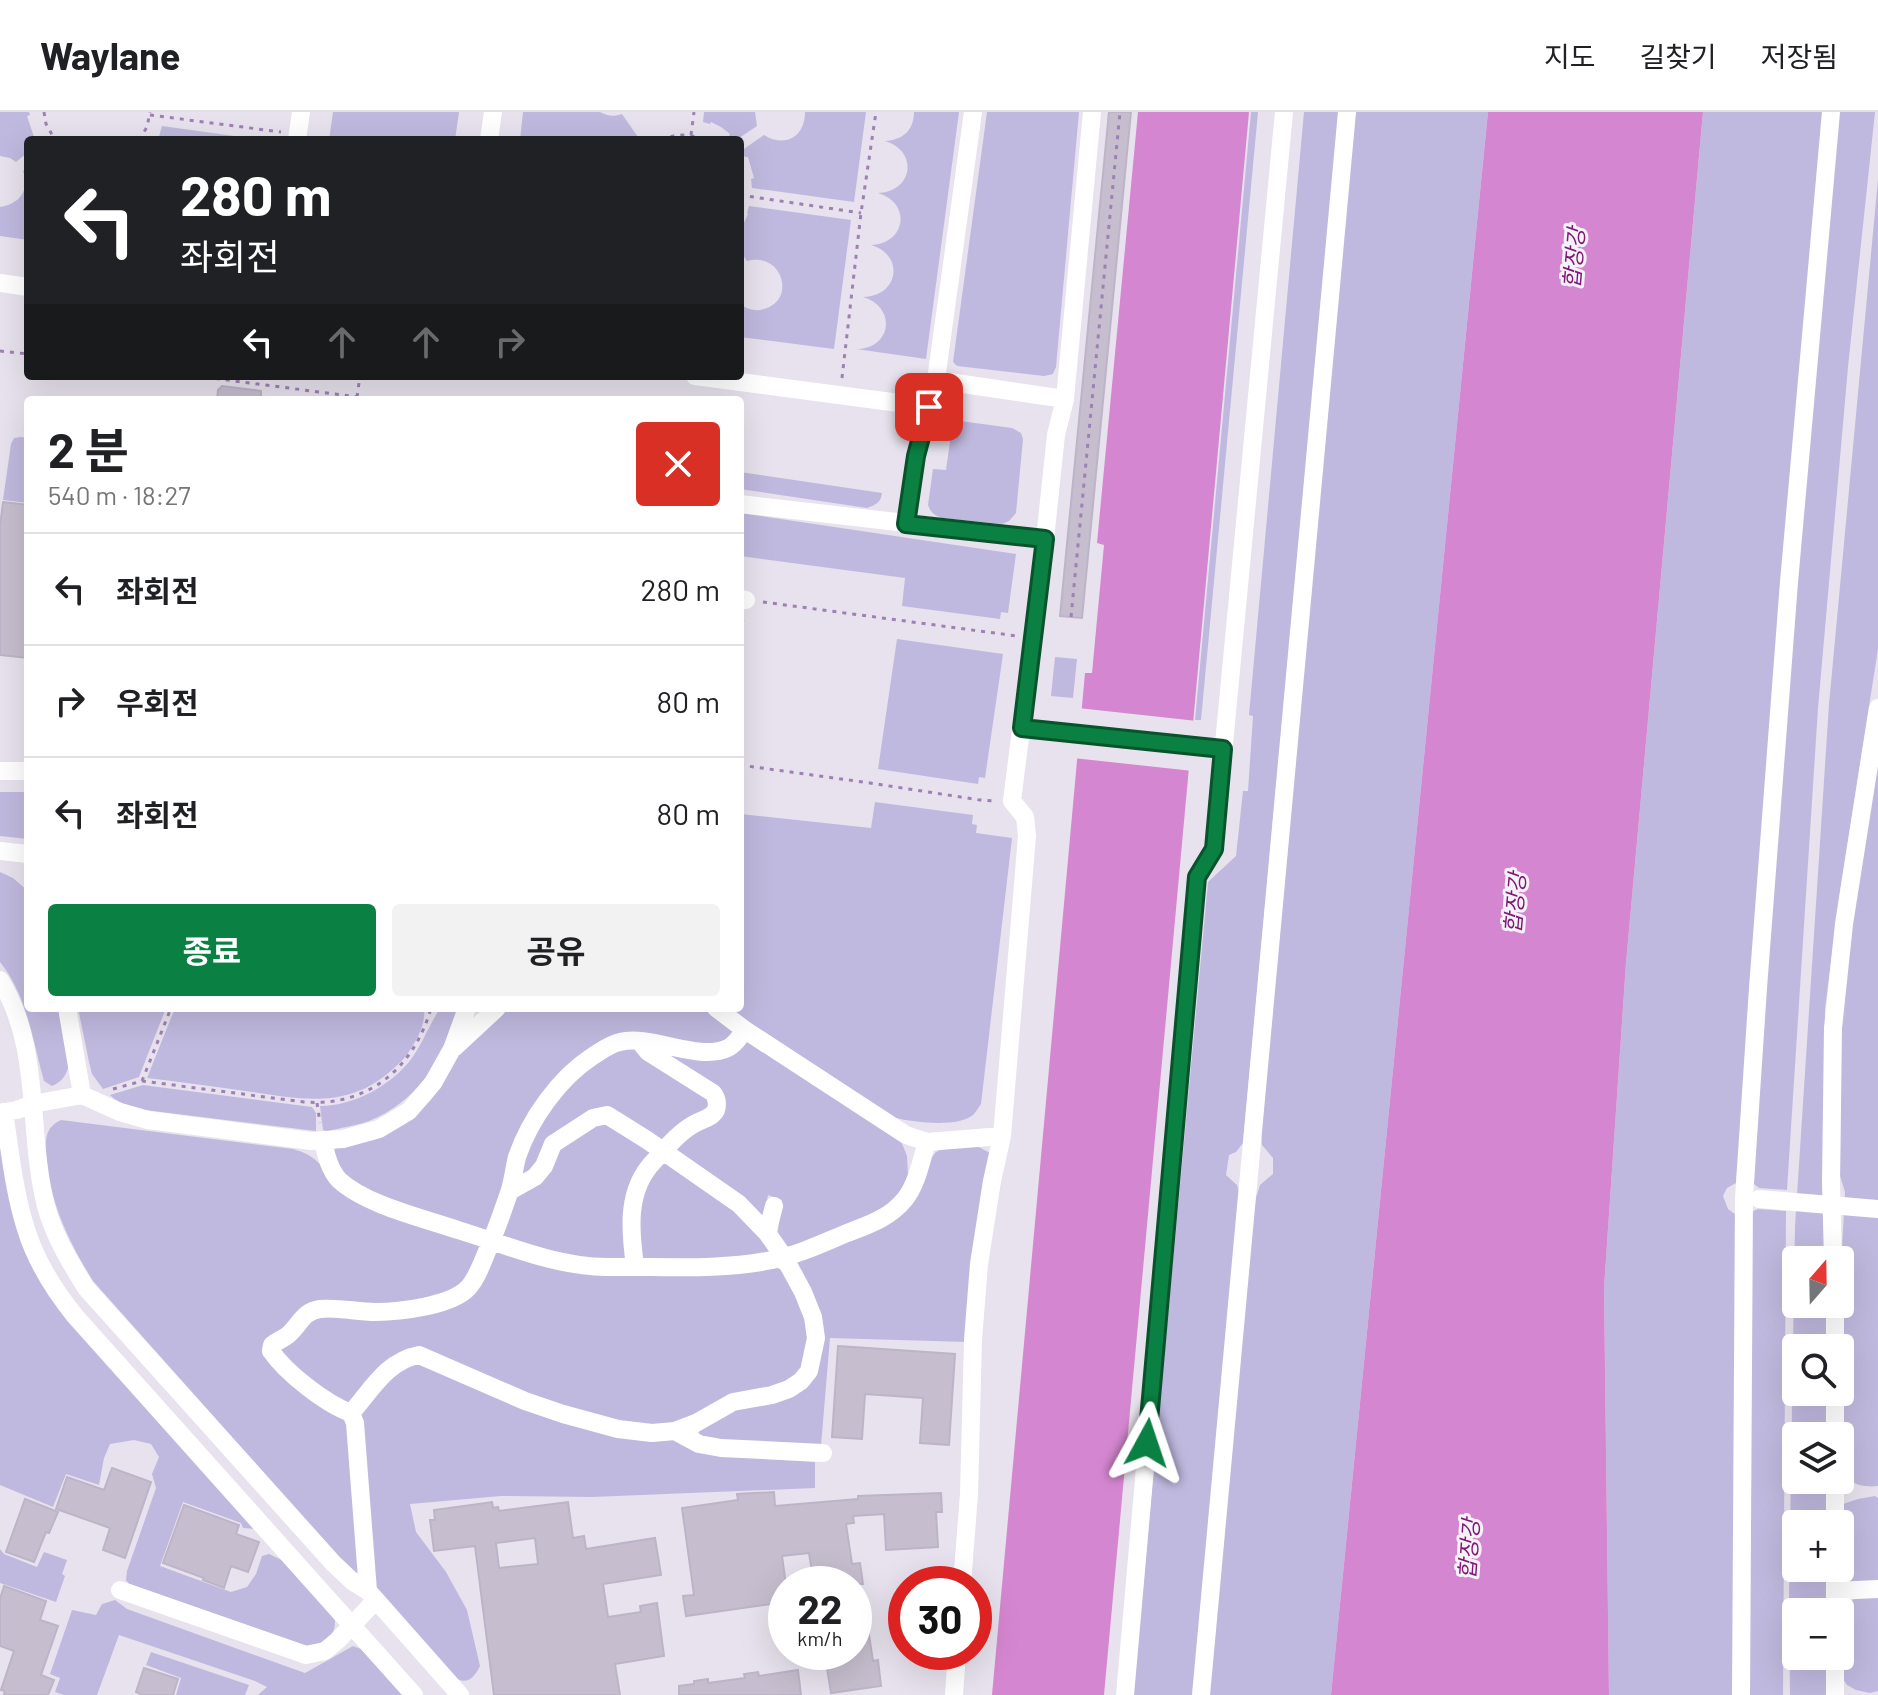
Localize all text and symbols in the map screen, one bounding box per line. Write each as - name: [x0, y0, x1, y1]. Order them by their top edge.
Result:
- text: Waylane: [40, 32, 181, 78]
- text: 지도: [1544, 39, 1595, 73]
- text: 길찾기: [1639, 39, 1717, 73]
- text: 저장됨: [1761, 39, 1838, 73]
- text: 280 m: [180, 160, 332, 227]
- icon: left: [48, 168, 152, 272]
- water label: 합장강: [1557, 224, 1589, 289]
- text: 좌회전: [180, 234, 279, 277]
- icon: left: [236, 320, 280, 364]
- icon: ahead: [320, 320, 364, 364]
- icon: ahead: [404, 320, 448, 364]
- icon: right: [488, 320, 532, 364]
- pin: [895, 373, 963, 441]
- icon: arrive: [907, 385, 951, 429]
- text: 2 분: [48, 420, 129, 478]
- button: close: [636, 422, 720, 506]
- text: 540 m · 18:27: [48, 479, 191, 510]
- icon: left: [48, 567, 92, 611]
- text: 280 m: [641, 571, 720, 607]
- text: 좌회전: [116, 572, 199, 608]
- icon: right: [48, 679, 92, 723]
- text: 80 m: [657, 683, 720, 719]
- text: 우회전: [116, 684, 199, 720]
- icon: left: [48, 791, 92, 835]
- text: 80 m: [657, 795, 720, 831]
- text: 좌회전: [116, 796, 199, 832]
- water label: 합장강: [1498, 869, 1530, 934]
- button: 종료: [48, 904, 376, 996]
- button: 공유: [392, 904, 720, 996]
- north arrow: [1782, 1246, 1854, 1318]
- map controls: [1782, 1246, 1854, 1670]
- button: search: [1782, 1334, 1854, 1406]
- position arrow: [1105, 1401, 1189, 1485]
- button: layers: [1782, 1422, 1854, 1494]
- button: +: [1782, 1510, 1854, 1582]
- water label: 합장강: [1453, 1515, 1483, 1580]
- speed limit sign: 30: [888, 1566, 992, 1670]
- text: 22: [798, 1584, 842, 1632]
- button: −: [1782, 1598, 1854, 1670]
- text: km/h: [797, 1626, 843, 1650]

